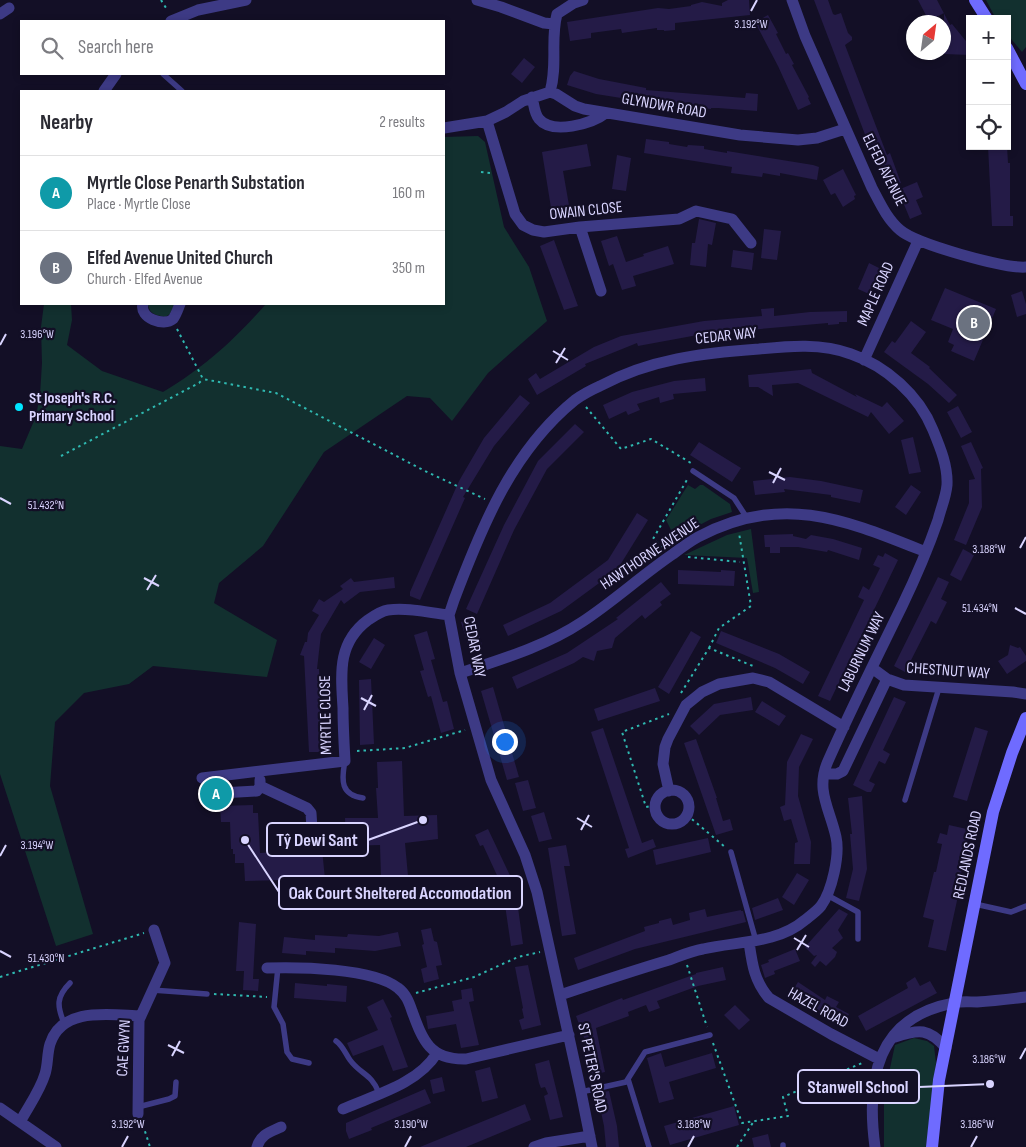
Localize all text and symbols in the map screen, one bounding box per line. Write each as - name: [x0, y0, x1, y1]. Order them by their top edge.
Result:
- north arrow: [906, 15, 951, 60]
- map controls: [966, 15, 1011, 150]
- button: +: [966, 15, 1011, 60]
- text: 3.192°W: [734, 17, 768, 32]
- search box: [20, 20, 445, 75]
- icon: search: [38, 34, 66, 62]
- text: Search here: [78, 36, 154, 59]
- button: −: [966, 60, 1011, 105]
- street label: GLYNDWR ROAD: [620, 89, 708, 123]
- button: locate: [966, 105, 1011, 150]
- text: Nearby: [40, 110, 93, 135]
- text: 2 results: [379, 113, 425, 132]
- street label: ELFED AVENUE: [858, 131, 910, 209]
- text: Myrtle Close Penarth Substation: [87, 172, 305, 195]
- text: A: [52, 184, 60, 203]
- text: 160 m: [392, 184, 425, 203]
- text: Place · Myrtle Close: [87, 195, 191, 214]
- street label: OWAIN CLOSE: [549, 198, 623, 224]
- text: Elfed Avenue United Church: [87, 247, 273, 270]
- text: B: [52, 259, 60, 278]
- text: 350 m: [392, 259, 425, 278]
- street label: MAPLE ROAD: [853, 259, 899, 329]
- text: Church · Elfed Avenue: [87, 270, 203, 289]
- pin: B: [958, 304, 990, 342]
- street label: CEDAR WAY: [694, 323, 758, 349]
- text: 3.196°W: [20, 327, 54, 342]
- place label: St Joseph's R.C. Primary School: [29, 389, 116, 426]
- marker: St Joseph's R.C. Primary School: [13, 401, 25, 413]
- text: 51.432°N: [28, 498, 64, 513]
- street label: HAWTHORNE AVENUE: [597, 514, 703, 594]
- text: 3.188°W: [972, 542, 1006, 557]
- text: 51.434°N: [962, 601, 998, 616]
- street label: LABURNUM WAY: [835, 609, 890, 695]
- street label: CEDAR WAY: [459, 615, 489, 679]
- street label: CHESTNUT WAY: [906, 659, 991, 683]
- street label: MYRTLE CLOSE: [316, 675, 336, 755]
- your location: [492, 729, 518, 755]
- pin: A: [200, 775, 232, 813]
- street label: REDLANDS ROAD: [949, 809, 987, 901]
- callout: Tŷ Dewi Sant: [267, 823, 368, 856]
- text: Tŷ Dewi Sant: [276, 830, 358, 851]
- text: 3.194°W: [21, 838, 54, 853]
- callout: Oak Court Sheltered Accomodation: [279, 876, 522, 909]
- text: Oak Court Sheltered Accomodation: [288, 883, 512, 904]
- text: 51.430°N: [28, 951, 64, 966]
- street label: HAZEL ROAD: [784, 984, 852, 1033]
- street label: CAE GWYN: [113, 1019, 135, 1077]
- street label: ST PETER'S ROAD: [573, 1021, 611, 1115]
- text: 3.186°W: [972, 1052, 1006, 1067]
- callout: Stanwell School: [798, 1070, 919, 1103]
- text: Stanwell School: [807, 1077, 909, 1098]
- text: 3.192°W: [111, 1117, 145, 1132]
- text: 3.190°W: [394, 1117, 428, 1132]
- text: 3.188°W: [677, 1117, 711, 1132]
- text: 3.186°W: [960, 1117, 994, 1132]

